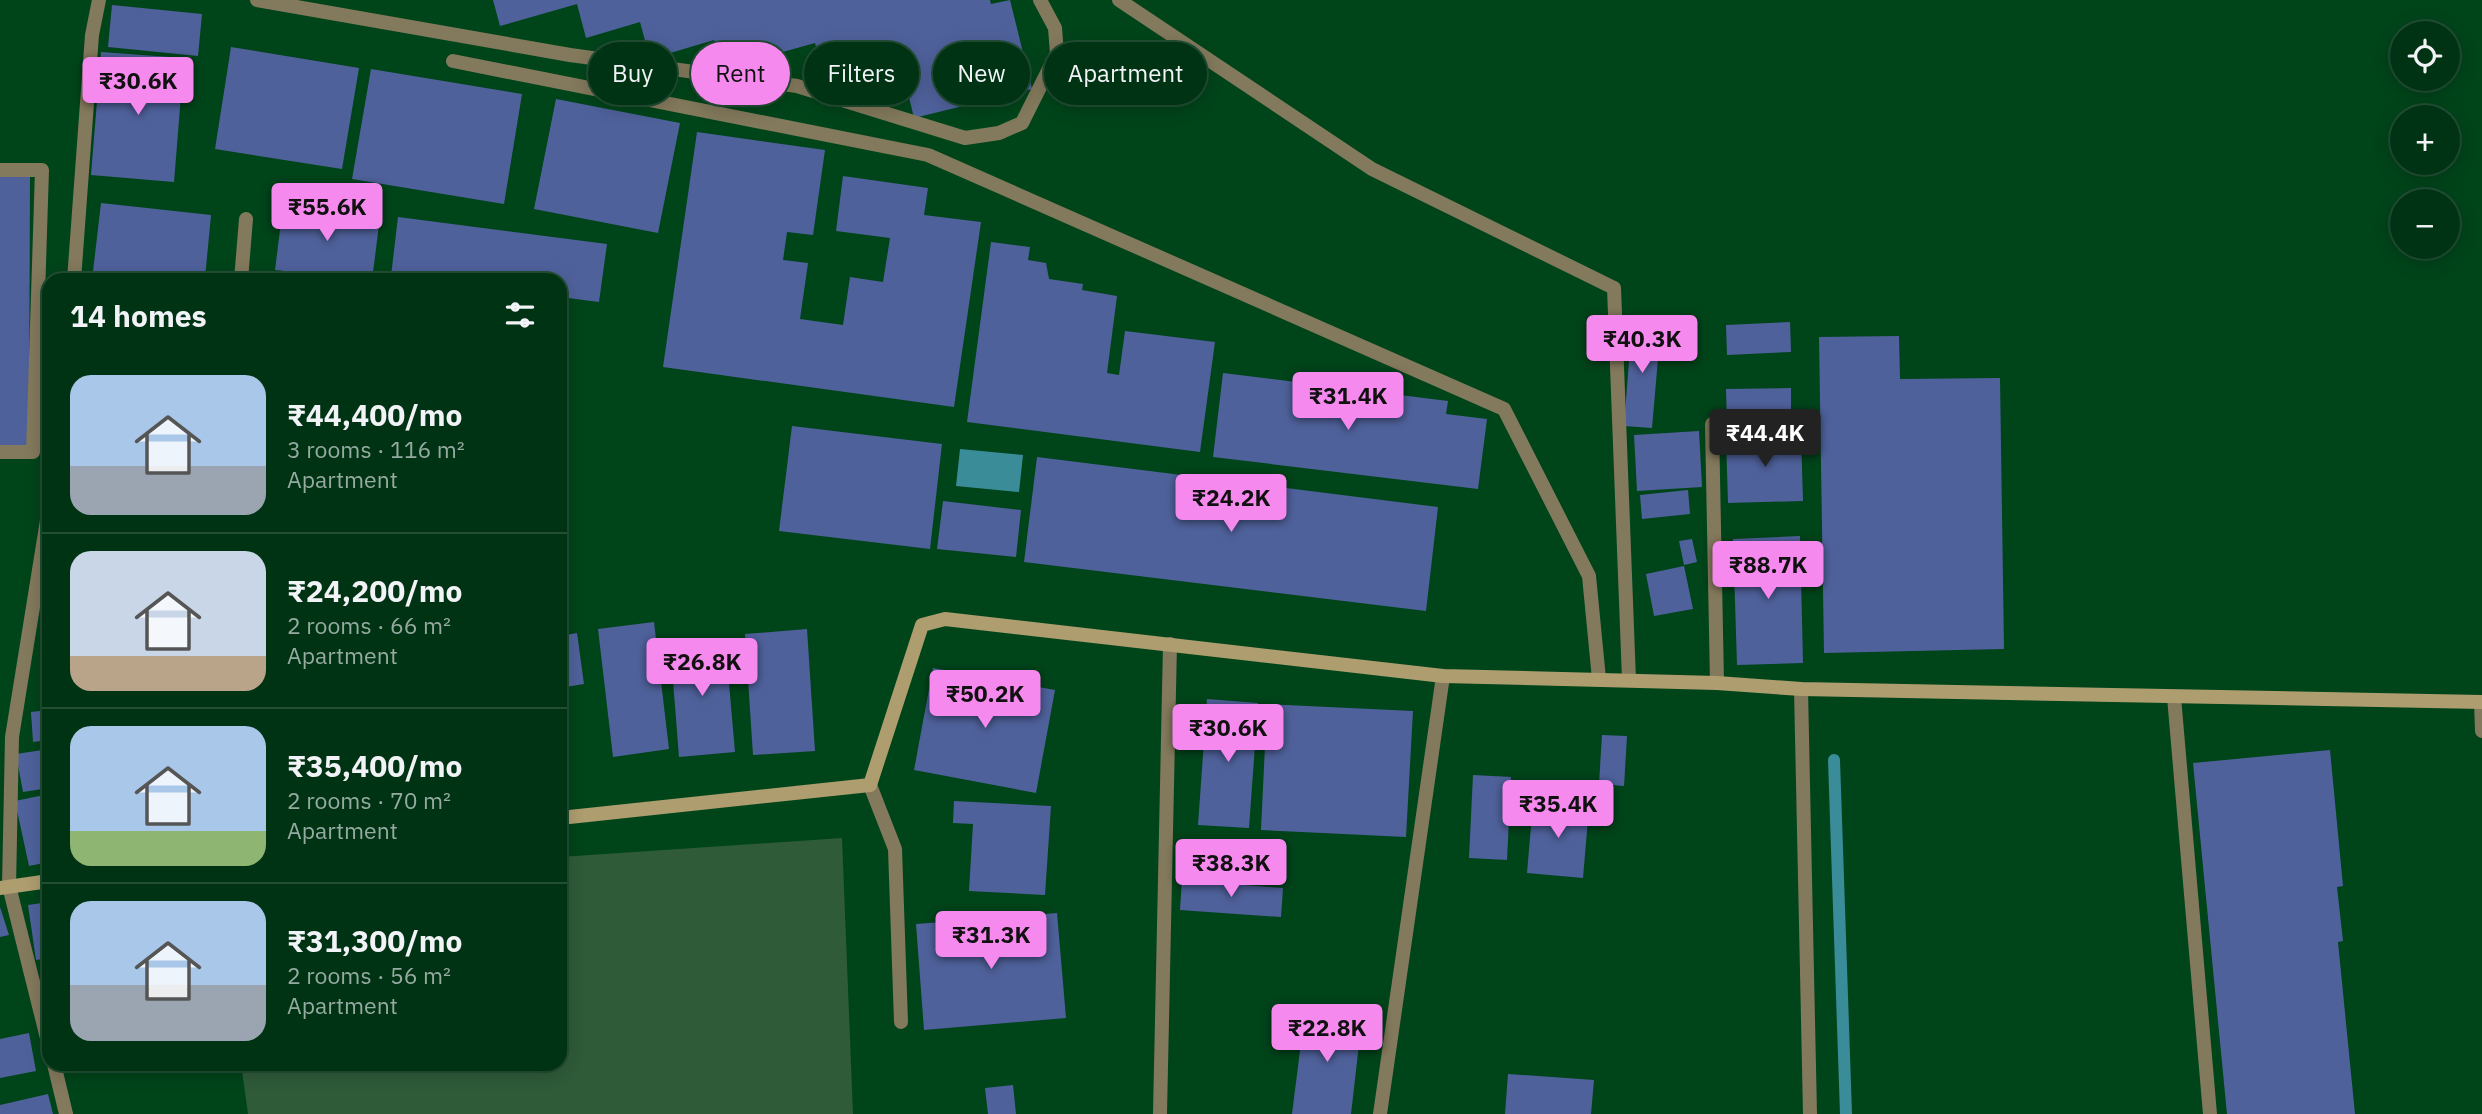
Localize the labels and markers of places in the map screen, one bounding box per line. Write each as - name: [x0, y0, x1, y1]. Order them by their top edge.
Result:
- pin: ₹30.6K: [81, 58, 195, 117]
- pin: ₹55.6K: [270, 184, 384, 243]
- pin: ₹40.3K: [1585, 316, 1699, 375]
- pin: ₹31.4K: [1291, 372, 1405, 432]
- pin: ₹44.4K: [1708, 410, 1822, 469]
- pin: ₹24.2K: [1174, 475, 1288, 534]
- pin: ₹88.7K: [1711, 542, 1825, 601]
- pin: ₹26.8K: [645, 638, 759, 698]
- pin: ₹50.2K: [928, 670, 1042, 730]
- pin: ₹30.6K: [1171, 704, 1285, 764]
- pin: ₹35.4K: [1501, 780, 1615, 840]
- pin: ₹38.3K: [1174, 839, 1288, 899]
- pin: ₹31.3K: [934, 912, 1048, 971]
- pin: ₹22.8K: [1270, 1004, 1384, 1064]

